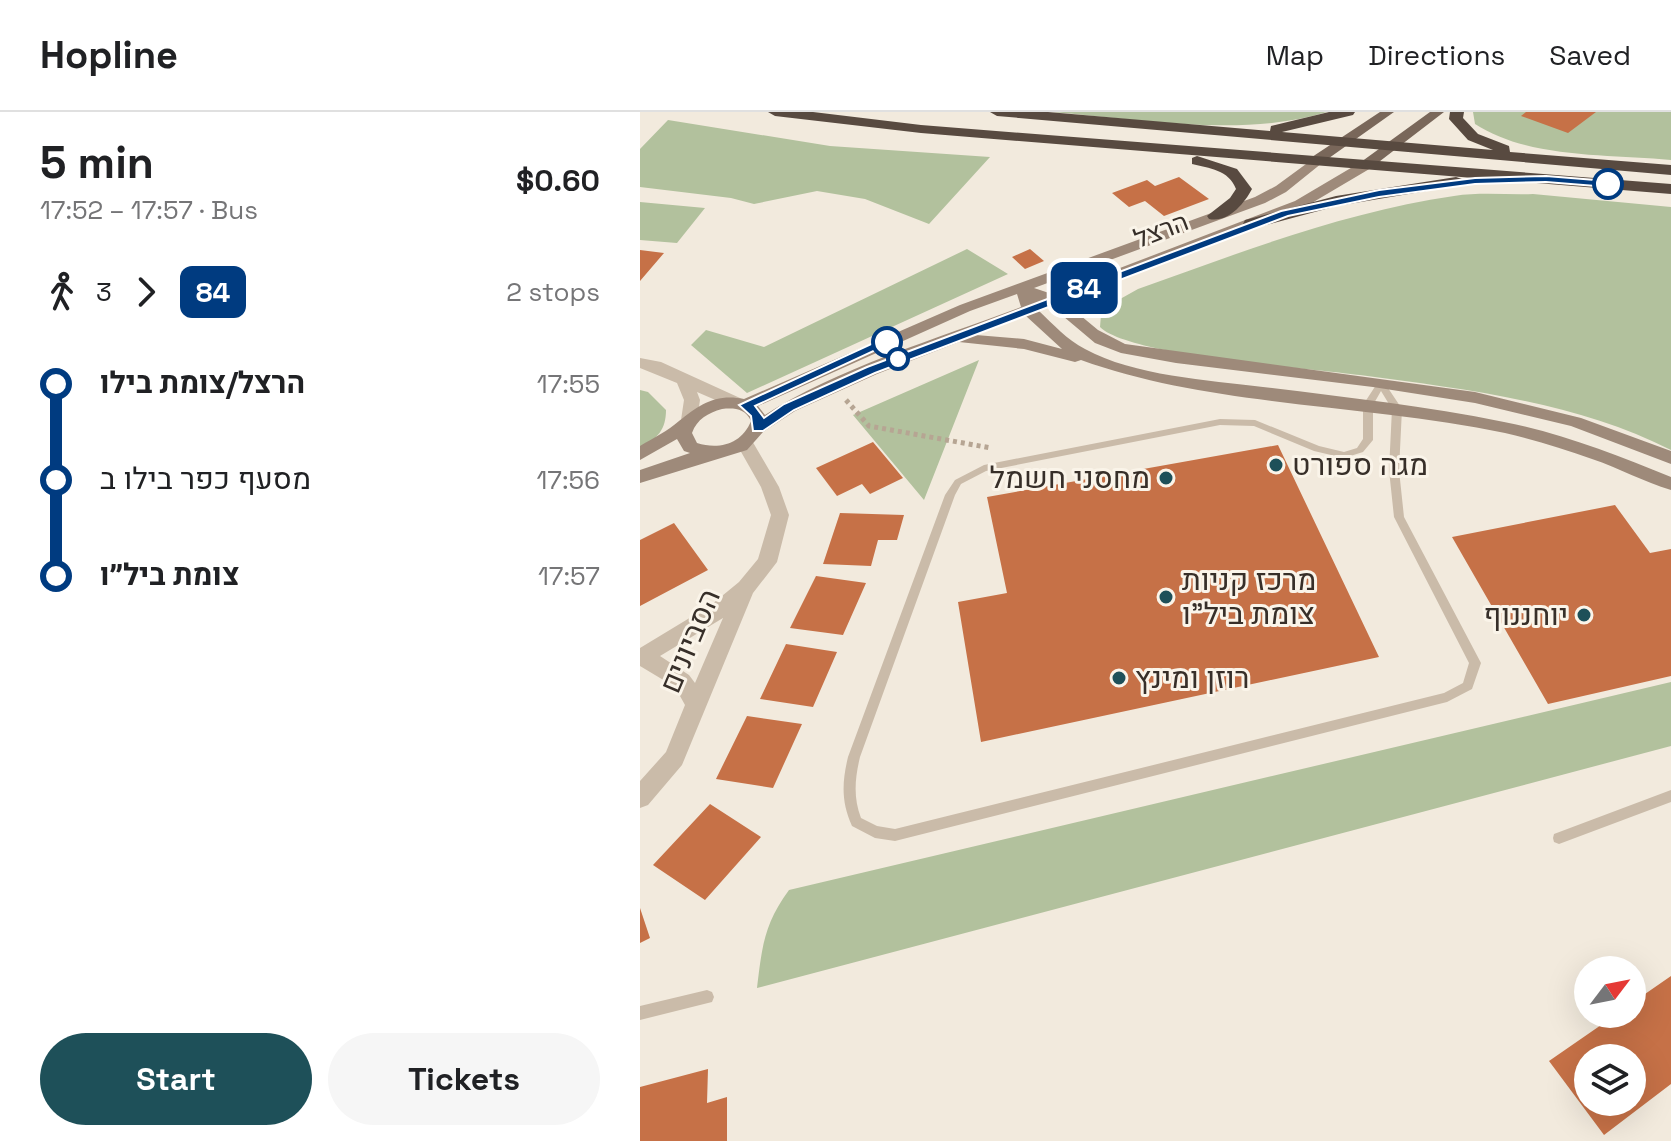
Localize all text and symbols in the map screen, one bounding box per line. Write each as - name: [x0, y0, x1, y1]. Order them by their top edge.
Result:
- text: Hopline: [40, 31, 178, 79]
- text: Map: [1266, 37, 1324, 73]
- text: Directions: [1368, 37, 1505, 73]
- text: Saved: [1549, 37, 1631, 73]
- text: 5 min: [40, 135, 154, 191]
- text: $0.60: [516, 161, 600, 200]
- unlabelled marker: [1593, 169, 1623, 199]
- text: 17:52 – 17:57 · Bus: [40, 193, 258, 227]
- street label: הרצל: [1129, 204, 1193, 256]
- line badge: 84: [1048, 262, 1120, 314]
- icon: walk: [40, 270, 84, 314]
- icon: forward: [124, 270, 168, 314]
- text: 84: [1067, 270, 1101, 306]
- text: 84: [196, 274, 230, 310]
- text: 3: [96, 275, 112, 309]
- text: 2 stops: [506, 275, 600, 309]
- unlabelled marker: [872, 327, 902, 357]
- unlabelled marker: [887, 348, 909, 370]
- text: הרצל/צומת בילו: [100, 363, 305, 402]
- text: 17:55: [537, 367, 600, 401]
- place label: מגה ספורט: [1292, 445, 1428, 484]
- marker: מגה ספורט: [1267, 456, 1285, 474]
- place label: מחסני חשמל: [990, 458, 1150, 497]
- text: מסעף כפר בילו ב: [100, 459, 311, 498]
- text: 17:56: [536, 463, 600, 497]
- marker: מחסני חשמל: [1157, 469, 1175, 487]
- text: צומת ביל״ו: [100, 555, 240, 594]
- text: 17:57: [538, 559, 600, 593]
- place label: מרכז קניות צומת ביל"ו: [1182, 560, 1316, 633]
- street label: הסביונים: [650, 583, 729, 699]
- marker: מרכז קניות צומת ביל"ו: [1157, 588, 1175, 606]
- place label: יוחננוף: [1484, 595, 1568, 634]
- marker: יוחננוף: [1575, 606, 1593, 624]
- place label: רוזן ומינץ: [1135, 658, 1249, 697]
- marker: רוזן ומינץ: [1110, 669, 1128, 687]
- north arrow: [1574, 956, 1646, 1028]
- map controls: [1574, 956, 1646, 1116]
- button: Start: [40, 1033, 312, 1125]
- button: Tickets: [328, 1033, 600, 1125]
- button: layers: [1574, 1044, 1646, 1116]

